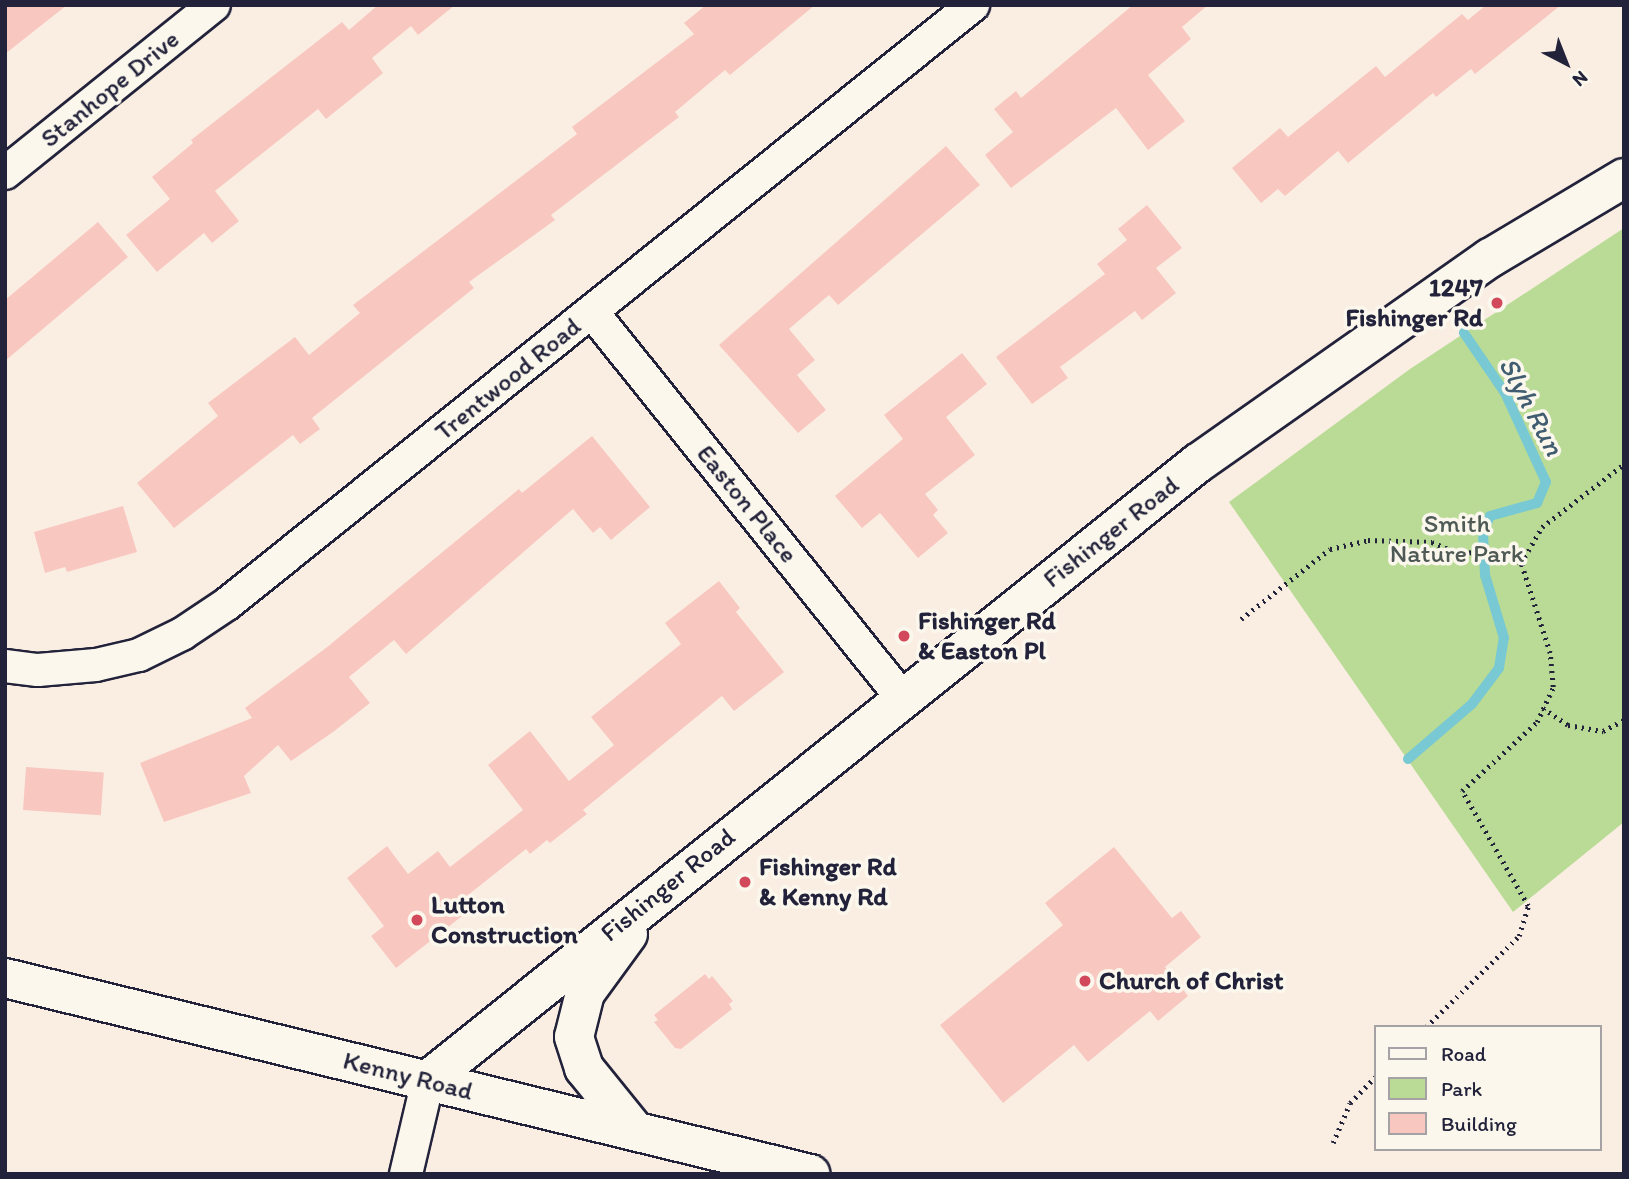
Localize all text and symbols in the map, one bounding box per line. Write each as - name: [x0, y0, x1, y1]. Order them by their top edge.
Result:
- street label: Stanhope Drive: [34, 24, 186, 154]
- north arrow: [1531, 28, 1601, 98]
- text: N: [1568, 66, 1593, 92]
- place label: 1247 Fishinger Rd: [1345, 272, 1483, 334]
- marker: 1247 Fishinger Rd: [1489, 295, 1505, 311]
- street label: Trentwood Road: [429, 311, 587, 447]
- water label: Slyh Run: [1492, 351, 1572, 461]
- street label: Easton Place: [690, 439, 804, 569]
- street label: Fishinger Road: [1037, 469, 1185, 595]
- park label: Smith Nature Park: [1390, 508, 1524, 570]
- place label: Fishinger Rd & Easton Pl: [918, 605, 1056, 666]
- marker: Fishinger Rd & Easton Pl: [896, 628, 912, 644]
- street label: Fishinger Road: [595, 821, 741, 949]
- place label: Fishinger Rd & Kenny Rd: [759, 851, 897, 912]
- marker: Fishinger Rd & Kenny Rd: [737, 874, 753, 890]
- place label: Lutton Construction: [431, 889, 578, 950]
- marker: Lutton Construction: [409, 912, 425, 928]
- place label: Church of Christ: [1099, 965, 1283, 997]
- marker: Church of Christ: [1077, 973, 1093, 989]
- legend: [1374, 1025, 1601, 1151]
- text: Road: [1441, 1041, 1486, 1066]
- street label: Kenny Road: [340, 1045, 476, 1107]
- text: Park: [1441, 1076, 1482, 1101]
- text: Building: [1441, 1111, 1517, 1136]

